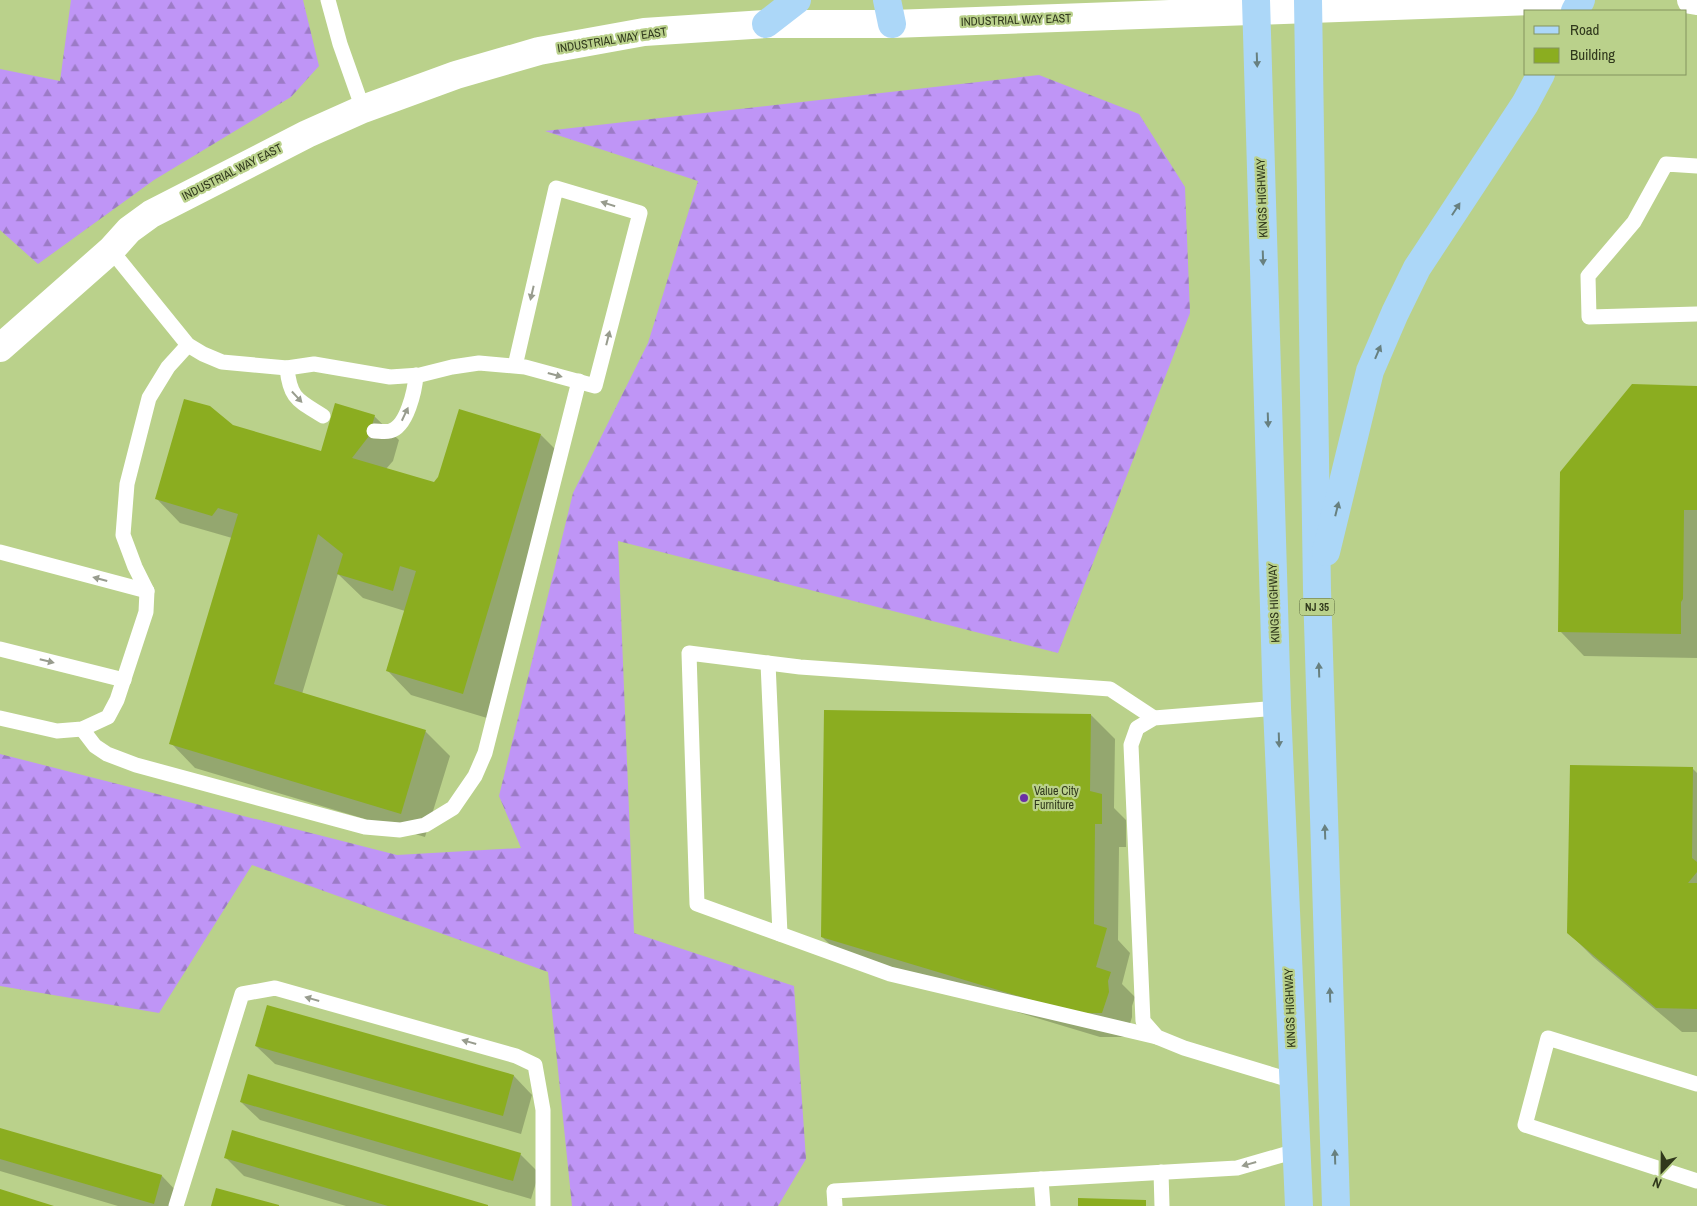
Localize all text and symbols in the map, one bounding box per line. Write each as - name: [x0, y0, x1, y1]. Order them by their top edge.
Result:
- street label: INDUSTRIAL WAY EAST: [961, 10, 1071, 30]
- legend: [1524, 10, 1687, 75]
- text: Road: [1570, 19, 1599, 40]
- street label: INDUSTRIAL WAY EAST: [556, 23, 668, 57]
- text: Building: [1570, 44, 1615, 65]
- one-way arrow: [1254, 53, 1262, 69]
- street label: INDUSTRIAL WAY EAST: [179, 140, 285, 204]
- street label: KINGS HIGHWAY: [1253, 158, 1271, 238]
- one-way arrow: [601, 199, 616, 207]
- one-way arrow: [1451, 203, 1460, 216]
- one-way arrow: [1260, 250, 1268, 266]
- one-way arrow: [527, 286, 535, 302]
- one-way arrow: [604, 331, 612, 346]
- one-way arrow: [1375, 345, 1383, 359]
- one-way arrow: [548, 371, 563, 379]
- one-way arrow: [292, 391, 303, 403]
- one-way arrow: [401, 407, 409, 421]
- one-way arrow: [1265, 412, 1273, 428]
- one-way arrow: [1333, 501, 1341, 516]
- street label: KINGS HIGHWAY: [1265, 563, 1283, 643]
- one-way arrow: [92, 574, 107, 582]
- road number: NJ 35: [1300, 598, 1334, 616]
- one-way arrow: [40, 657, 55, 665]
- one-way arrow: [1315, 662, 1323, 678]
- one-way arrow: [1275, 732, 1283, 748]
- place label: Value City Furniture: [1034, 783, 1079, 813]
- marker: Value City Furniture: [1018, 792, 1030, 804]
- one-way arrow: [1320, 824, 1328, 840]
- street label: KINGS HIGHWAY: [1281, 968, 1299, 1048]
- one-way arrow: [1325, 987, 1333, 1003]
- one-way arrow: [305, 994, 320, 1002]
- one-way arrow: [461, 1038, 476, 1046]
- north arrow: [1637, 1146, 1687, 1196]
- one-way arrow: [1331, 1149, 1339, 1165]
- one-way arrow: [1242, 1161, 1257, 1169]
- text: N: [1650, 1173, 1664, 1193]

